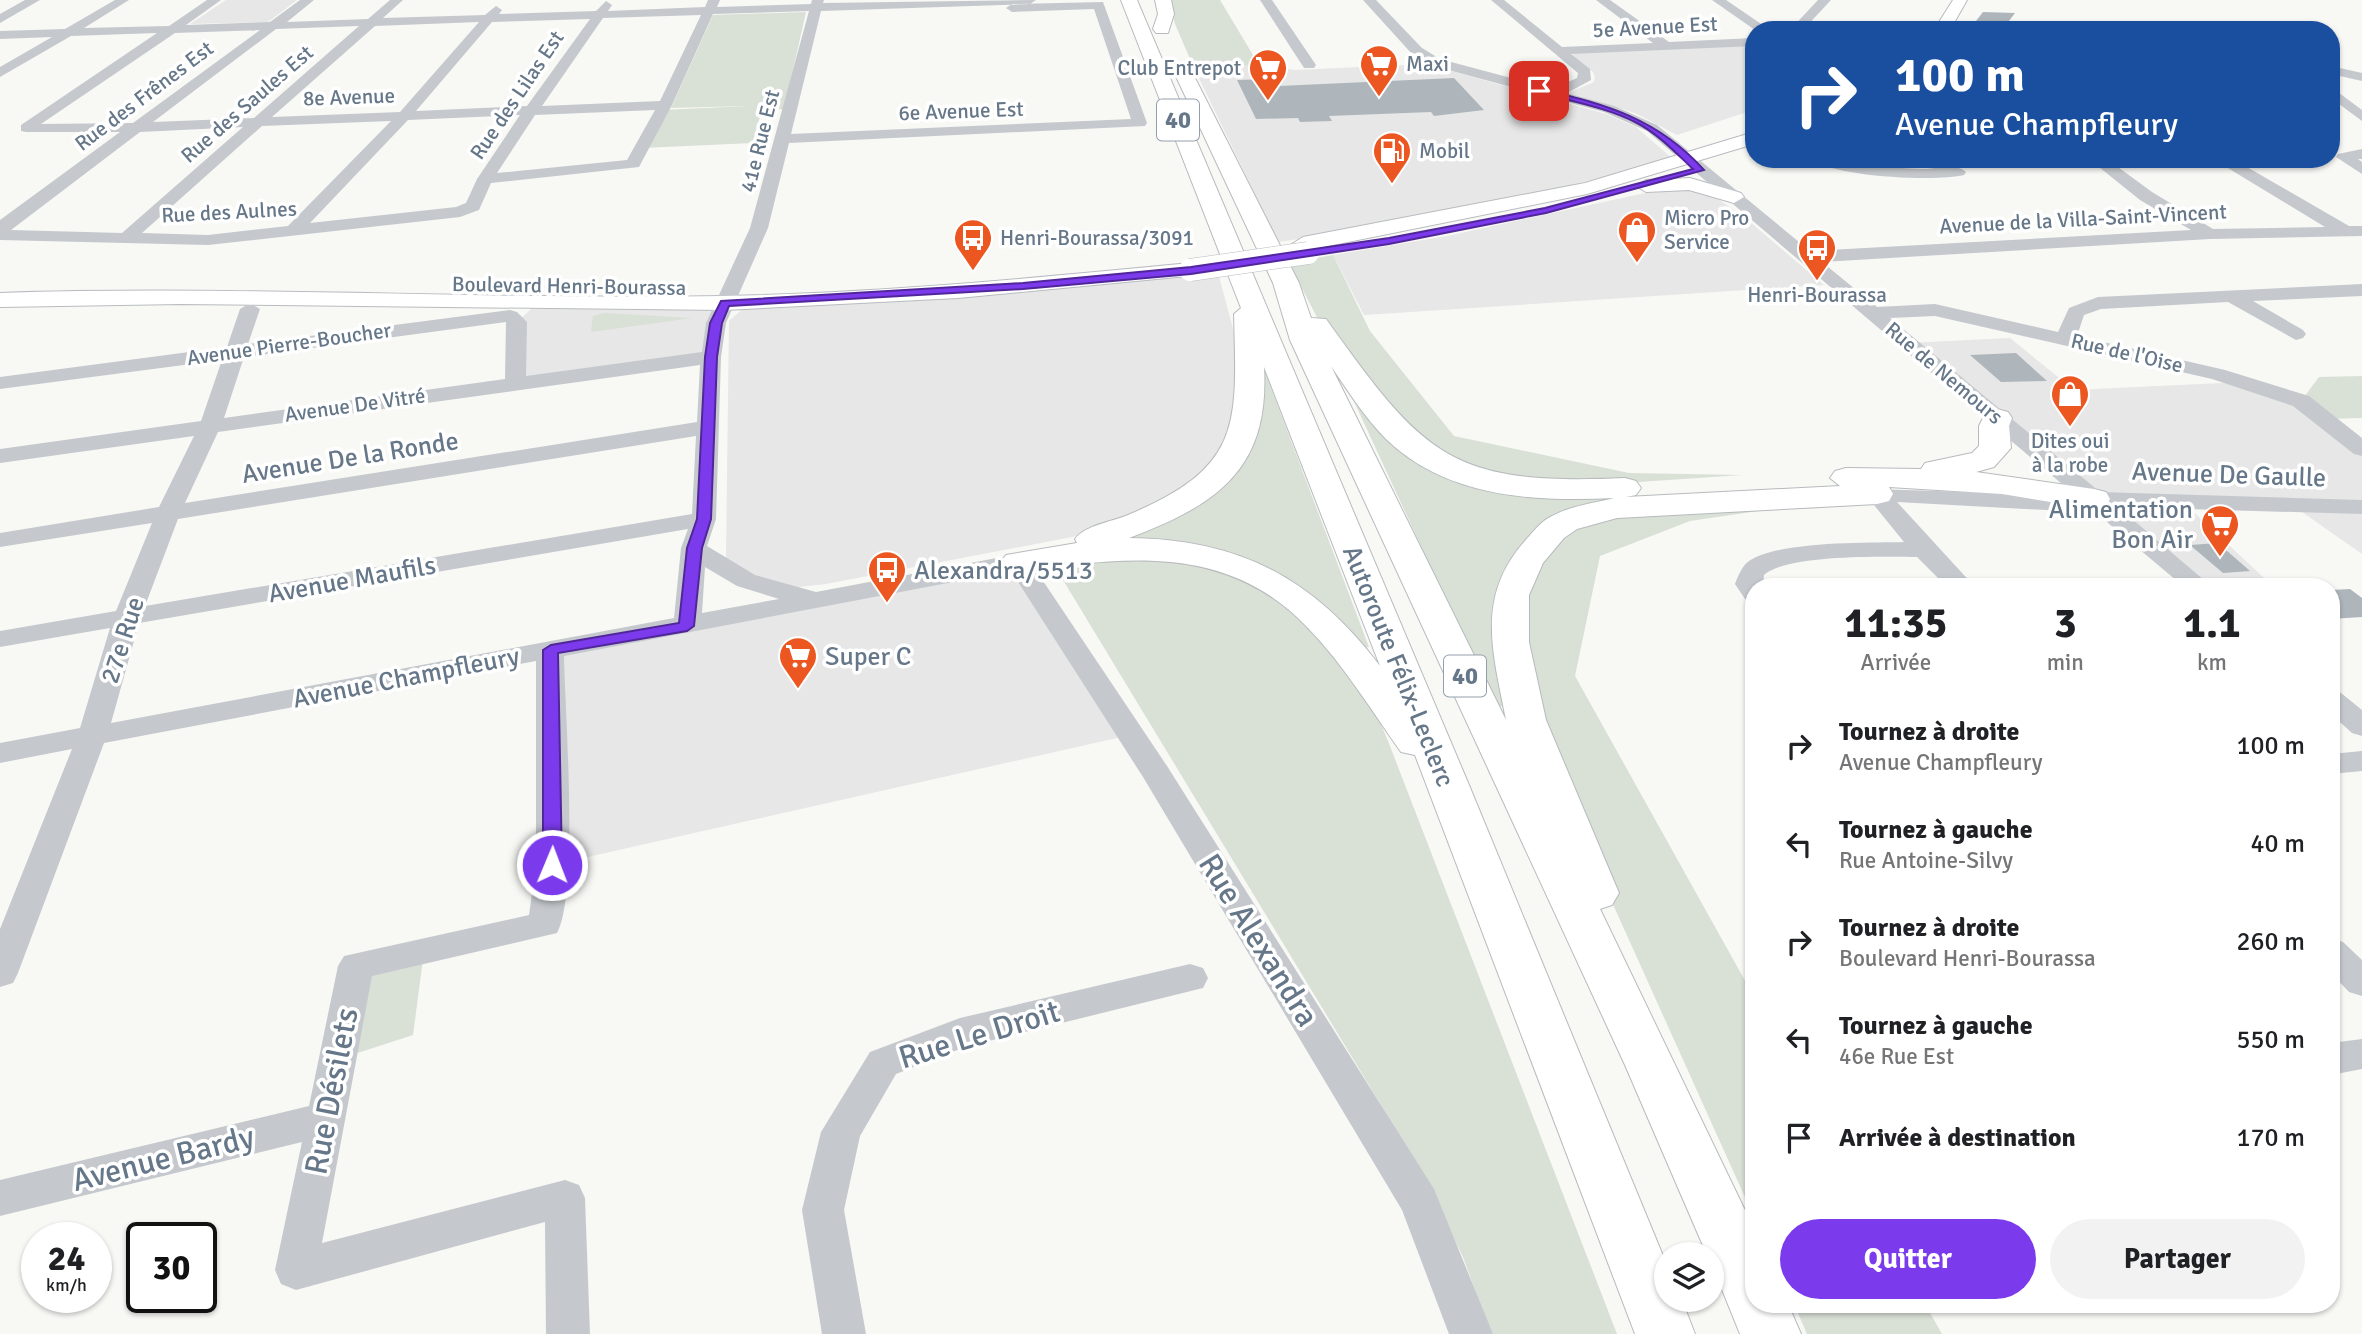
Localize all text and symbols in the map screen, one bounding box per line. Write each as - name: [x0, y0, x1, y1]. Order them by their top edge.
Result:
- street label: 5e Avenue Est: [1592, 11, 1718, 43]
- street label: Rue des Lilas Est: [464, 26, 570, 164]
- street label: Rue des Frênes Est: [70, 35, 218, 157]
- street label: Rue des Saules Est: [176, 40, 318, 168]
- supermarket icon: Maxi: [1358, 43, 1400, 98]
- text: 100 m: [1895, 45, 2025, 105]
- supermarket icon: Club Entrepot: [1247, 47, 1289, 102]
- icon: right: [1780, 49, 1871, 140]
- place label: Maxi: [1406, 51, 1449, 77]
- place label: Club Entrepot: [1117, 55, 1241, 81]
- pin: [1509, 61, 1569, 121]
- icon: arrive: [1520, 72, 1558, 110]
- street label: 8e Avenue: [302, 82, 396, 112]
- street label: 41e Rue Est: [735, 87, 785, 195]
- street label: 6e Avenue Est: [898, 96, 1024, 126]
- road number: 40: [1157, 100, 1199, 140]
- text: Avenue Champfleury: [1895, 105, 2178, 144]
- fuel station icon: Mobil: [1371, 130, 1413, 185]
- place label: Mobil: [1419, 138, 1470, 164]
- street label: Rue des Aulnes: [161, 195, 297, 229]
- street label: Avenue de la Villa-Saint-Vincent: [1939, 198, 2227, 240]
- place label: Micro Pro Service: [1664, 205, 1749, 255]
- shop icon: Micro Pro Service: [1616, 209, 1658, 264]
- bus stop icon: Henri-Bourassa/3091: [952, 217, 994, 272]
- place label: Henri-Bourassa/3091: [1000, 225, 1194, 251]
- bus stop icon: Henri-Bourassa: [1796, 227, 1838, 282]
- street label: Boulevard Henri-Bourassa: [452, 271, 686, 301]
- place label: Henri-Bourassa: [1747, 282, 1887, 308]
- street label: Rue de Nemours: [1880, 316, 2008, 430]
- street label: Avenue Pierre-Boucher: [185, 317, 393, 371]
- street label: Rue de l'Oise: [2068, 327, 2186, 379]
- shop icon: Dites oui à la robe: [2049, 373, 2091, 428]
- street label: Avenue De Vitré: [283, 382, 427, 428]
- street label: Avenue De la Ronde: [240, 425, 461, 491]
- place label: Dites oui à la robe: [2031, 428, 2109, 478]
- street label: Avenue De Gaulle: [2131, 456, 2327, 494]
- place label: Alimentation Bon Air: [2049, 494, 2193, 556]
- supermarket icon: Alimentation Bon Air: [2199, 503, 2241, 558]
- street label: Autoroute Félix-Leclerc: [1335, 541, 1461, 792]
- bus stop icon: Alexandra/5513: [866, 549, 908, 604]
- street label: Avenue Maufils: [266, 550, 438, 610]
- place label: Alexandra/5513: [914, 555, 1093, 587]
- street label: 27e Rue: [94, 593, 152, 688]
- text: 11:35: [1844, 598, 1947, 649]
- text: 3: [2054, 598, 2077, 649]
- text: 1.1: [2183, 598, 2241, 649]
- supermarket icon: Super C: [777, 635, 819, 690]
- street label: Avenue Champfleury: [290, 640, 522, 716]
- place label: Super C: [825, 641, 911, 673]
- text: Arrivée: [1861, 648, 1931, 677]
- text: min: [2047, 648, 2084, 677]
- text: km: [2197, 648, 2227, 677]
- road number: 40: [1444, 656, 1486, 696]
- text: Tournez à droite: [1839, 716, 2019, 748]
- icon: right: [1780, 727, 1818, 765]
- text: 100 m: [2236, 730, 2305, 762]
- text: Avenue Champfleury: [1839, 748, 2042, 777]
- text: Tournez à gauche: [1839, 814, 2033, 846]
- icon: left: [1780, 825, 1818, 863]
- position arrow: [515, 828, 589, 902]
- text: 40 m: [2250, 828, 2305, 860]
- text: Rue Antoine-Silvy: [1839, 846, 2013, 875]
- street label: Rue Alexandra: [1190, 847, 1327, 1034]
- text: Tournez à droite: [1839, 912, 2019, 944]
- icon: right: [1780, 923, 1818, 961]
- text: 260 m: [2236, 926, 2305, 958]
- text: Boulevard Henri-Bourassa: [1839, 944, 2096, 973]
- street label: Rue Le Droit: [894, 992, 1064, 1077]
- street label: Rue Désilets: [296, 1005, 367, 1178]
- text: Tournez à gauche: [1839, 1010, 2033, 1042]
- icon: left: [1780, 1021, 1818, 1059]
- text: 550 m: [2236, 1024, 2305, 1056]
- text: 46e Rue Est: [1839, 1042, 1954, 1071]
- street label: Avenue Bardy: [68, 1117, 258, 1200]
- icon: arrive: [1780, 1119, 1818, 1157]
- text: Arrivée à destination: [1839, 1122, 2076, 1154]
- text: 170 m: [2236, 1122, 2305, 1154]
- button: Quitter: [1780, 1219, 2036, 1299]
- button: Partager: [2050, 1219, 2305, 1299]
- speed limit sign: 30: [126, 1222, 217, 1313]
- text: 24: [48, 1237, 85, 1280]
- map controls: [1654, 1242, 1724, 1312]
- button: layers: [1654, 1242, 1724, 1312]
- text: km/h: [46, 1274, 87, 1296]

